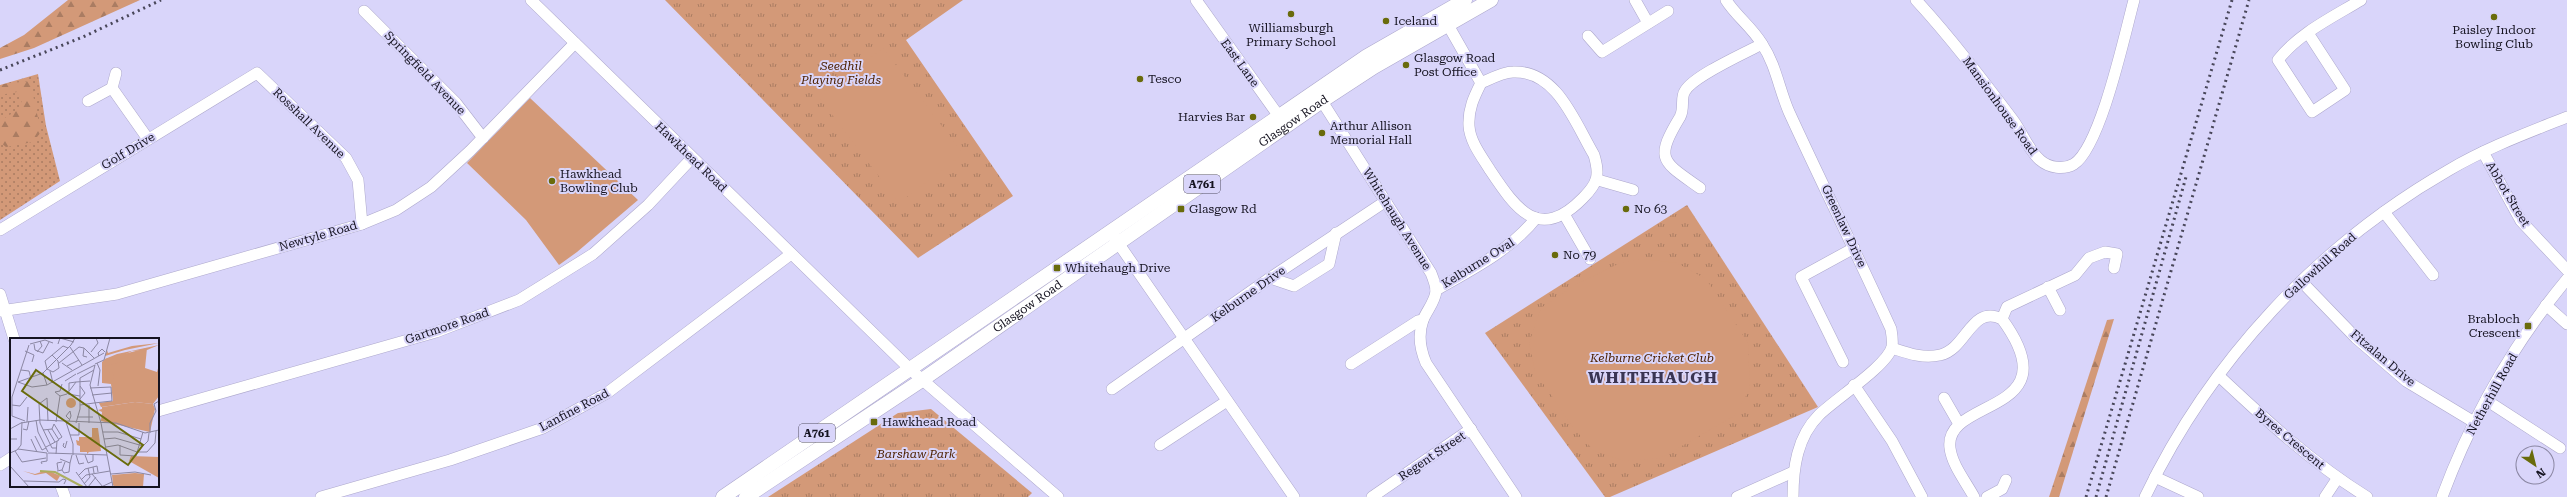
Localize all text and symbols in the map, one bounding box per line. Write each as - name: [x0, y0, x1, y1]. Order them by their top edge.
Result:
- marker: Williamsburgh Primary School: [1286, 9, 1296, 19]
- marker: Paisley Indoor Bowling Club: [2489, 12, 2499, 22]
- place label: Iceland: [1394, 14, 1438, 28]
- marker: Iceland: [1381, 16, 1391, 26]
- place label: Williamsburgh Primary School: [1246, 21, 1336, 49]
- place label: Paisley Indoor Bowling Club: [2452, 23, 2536, 51]
- street label: Springfield Avenue: [382, 28, 469, 118]
- street label: East Lane: [1218, 36, 1262, 90]
- place label: Glasgow Road Post Office: [1414, 51, 1496, 79]
- street label: Mansionhouse Road: [1960, 54, 2040, 158]
- park label: Seedhil Playing Fields: [800, 59, 881, 87]
- marker: Glasgow Road Post Office: [1401, 60, 1411, 70]
- place label: Tesco: [1148, 72, 1182, 86]
- marker: Tesco: [1135, 74, 1145, 84]
- street label: Rosshall Avenue: [270, 85, 348, 161]
- street label: Glasgow Road: [1256, 92, 1331, 150]
- place label: Harvies Bar: [1178, 110, 1245, 124]
- marker: Harvies Bar: [1248, 112, 1258, 122]
- street label: Hawkhead Road: [652, 119, 730, 195]
- place label: Arthur Allison Memorial Hall: [1330, 119, 1412, 147]
- marker: Arthur Allison Memorial Hall: [1317, 128, 1327, 138]
- street label: Golf Drive: [99, 129, 158, 172]
- street label: Abbot Street: [2483, 159, 2533, 229]
- street label: Whitehaugh Avenue: [1360, 166, 1434, 273]
- place label: Hawkhead Bowling Club: [560, 167, 638, 195]
- road number: A761: [1184, 175, 1220, 193]
- marker: Hawkhead Bowling Club: [547, 176, 557, 186]
- street label: Greenlaw Drive: [1819, 183, 1869, 270]
- place label: Glasgow Rd: [1189, 202, 1257, 216]
- place label: No 63: [1634, 202, 1668, 216]
- marker: Glasgow Rd: [1176, 204, 1186, 214]
- marker: No 63: [1621, 204, 1631, 214]
- street label: Newtyle Road: [277, 218, 359, 254]
- street label: Gallowhill Road: [2281, 230, 2359, 302]
- street label: Kelburne Oval: [1439, 235, 1517, 291]
- place label: No 79: [1563, 248, 1597, 262]
- marker: No 79: [1550, 250, 1560, 260]
- place label: Whitehaugh Drive: [1065, 261, 1171, 275]
- marker: Whitehaugh Drive: [1052, 263, 1062, 273]
- street label: Kelburne Drive: [1208, 263, 1288, 325]
- street label: Glasgow Road: [990, 277, 1065, 335]
- street label: Gartmore Road: [403, 305, 491, 347]
- place label: Brabloch Crescent: [2467, 312, 2521, 340]
- marker: Brabloch Crescent: [2523, 321, 2533, 331]
- street label: Fitzalan Drive: [2348, 327, 2418, 389]
- inset map: [10, 338, 159, 487]
- street label: Netherhill Road: [2464, 350, 2520, 437]
- park label: Kelburne Cricket Club: [1589, 351, 1714, 365]
- district label: WHITEHAUGH: [1588, 368, 1718, 387]
- street label: Lanfine Road: [537, 386, 611, 434]
- street label: Byres Crescent: [2252, 406, 2328, 472]
- place label: Hawkhead Road: [882, 415, 977, 429]
- marker: Hawkhead Road: [869, 417, 879, 427]
- road number: A761: [799, 424, 835, 442]
- street label: Regent Street: [1396, 428, 1468, 483]
- north arrow: [2515, 445, 2555, 485]
- park label: Barshaw Park: [876, 447, 956, 461]
- text: N: [2533, 465, 2548, 481]

